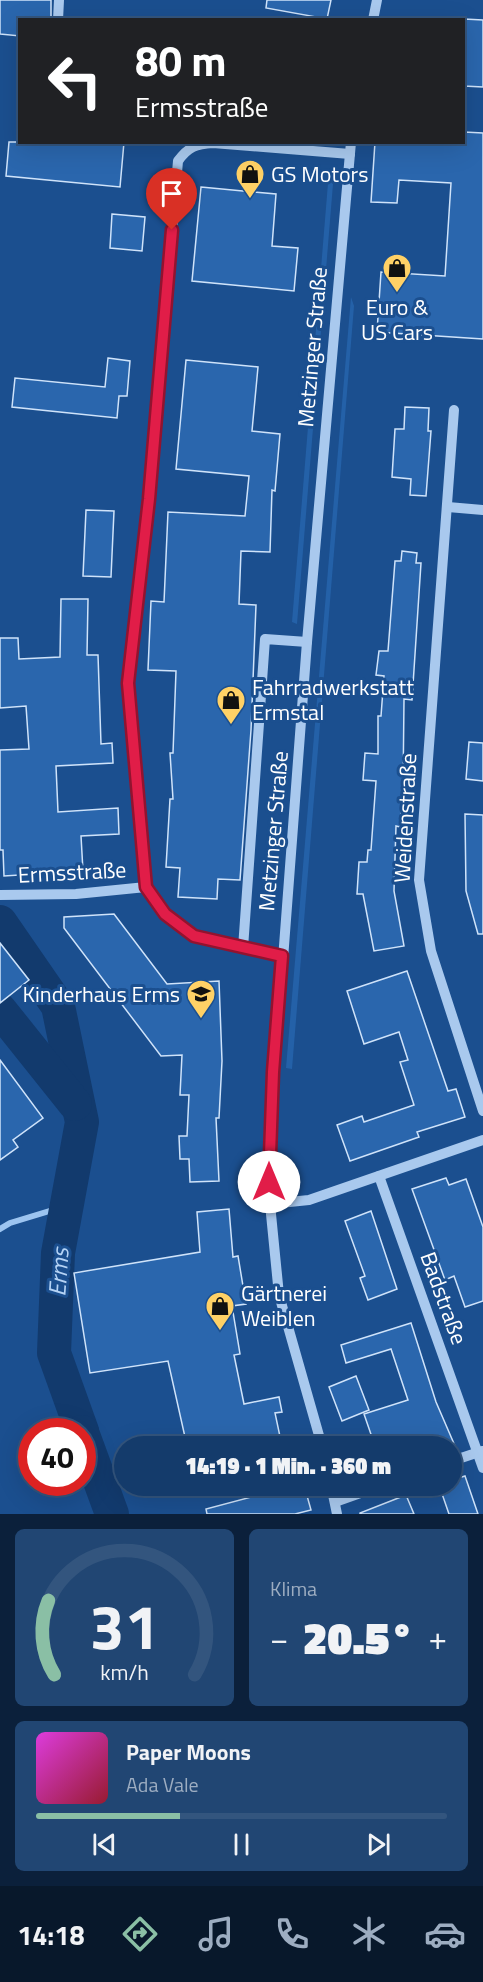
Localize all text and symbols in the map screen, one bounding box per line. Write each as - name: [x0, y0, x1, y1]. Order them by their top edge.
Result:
- text: 80 m: [135, 28, 227, 92]
- icon: left: [36, 42, 114, 120]
- text: Ermsstraße: [135, 86, 268, 127]
- place label: GS Motors: [271, 157, 368, 191]
- shop icon: GS Motors: [234, 158, 266, 200]
- pin: [146, 168, 197, 230]
- icon: arrive: [155, 177, 188, 210]
- shop icon: Euro & US Cars: [381, 252, 413, 294]
- street label: Metzinger Straße: [288, 266, 336, 428]
- place label: Euro & US Cars: [361, 290, 433, 349]
- place label: Fahrradwerkstatt Ermstal: [252, 670, 414, 729]
- shop icon: Fahrradwerkstatt Ermstal: [215, 684, 247, 726]
- street label: Metzinger Straße: [249, 750, 297, 912]
- street label: Weidenstraße: [385, 752, 425, 884]
- street label: Ermsstraße: [17, 852, 127, 892]
- place label: Kinderhaus Erms: [23, 977, 180, 1011]
- school or university icon: Kinderhaus Erms: [185, 978, 217, 1020]
- position arrow: [237, 1150, 301, 1214]
- water label: Erms: [38, 1245, 78, 1298]
- street label: Badstraße: [412, 1247, 476, 1349]
- place label: Gärtnerei Weiblen: [241, 1276, 327, 1335]
- shop icon: Gärtnerei Weiblen: [204, 1290, 236, 1332]
- speed limit sign: 40: [18, 1418, 96, 1496]
- text: 14:19 · 1 Min. · 360 m: [185, 1449, 391, 1483]
- text: Klima: [270, 1573, 317, 1604]
- text: 31: [90, 1578, 159, 1673]
- text: 20.5°: [303, 1603, 414, 1671]
- text: −: [270, 1613, 288, 1663]
- text: +: [429, 1613, 447, 1663]
- text: km/h: [100, 1656, 149, 1688]
- text: Paper Moons: [126, 1735, 251, 1769]
- text: Ada Vale: [126, 1769, 199, 1800]
- icon: previous: [88, 1828, 121, 1861]
- icon: pause: [225, 1828, 258, 1861]
- icon: next: [362, 1828, 395, 1861]
- icon: directions: [119, 1913, 161, 1955]
- icon: music: [195, 1913, 237, 1955]
- icon: phone: [271, 1913, 313, 1955]
- icon: climate: [348, 1913, 390, 1955]
- icon: car: [424, 1913, 466, 1955]
- text: 14:18: [17, 1914, 85, 1955]

